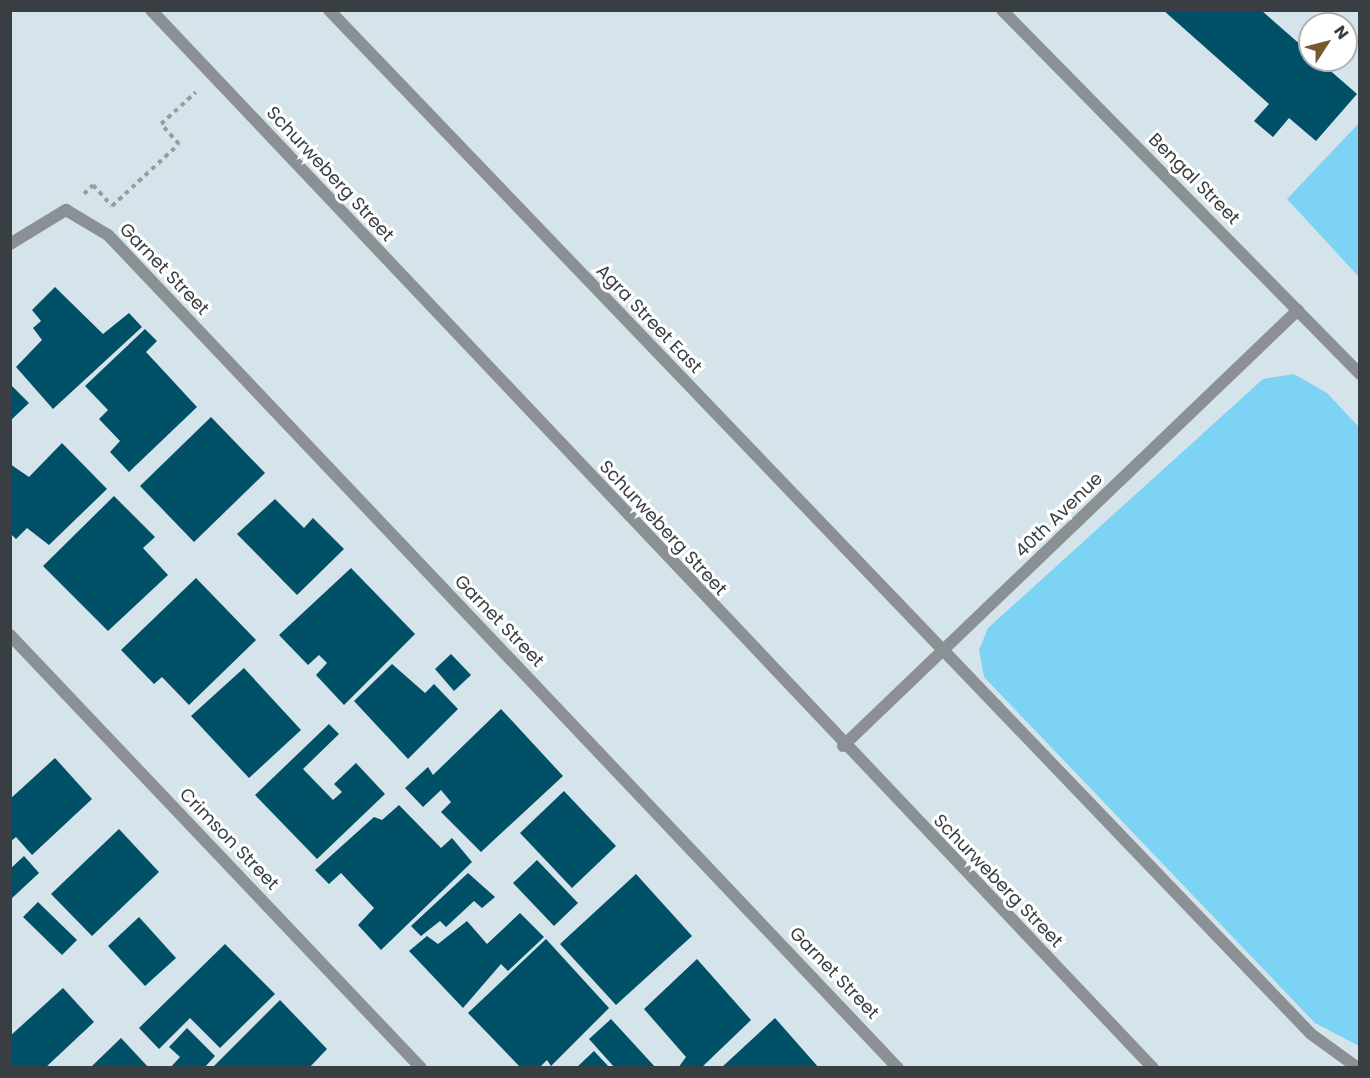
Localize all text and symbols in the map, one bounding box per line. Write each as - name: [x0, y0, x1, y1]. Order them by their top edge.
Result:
- north arrow: [1298, 12, 1358, 72]
- text: N: [1329, 21, 1354, 44]
- street label: Schurweberg Street: [262, 102, 398, 246]
- street label: Bengal Street: [1144, 129, 1244, 229]
- street label: Garnet Street: [115, 218, 213, 320]
- street label: Agra Street East: [592, 260, 706, 378]
- street label: Schurweberg Street: [595, 456, 731, 600]
- street label: 40th Avenue: [1011, 468, 1107, 562]
- street label: Garnet Street: [450, 570, 548, 672]
- street label: Crimson Street: [175, 783, 283, 895]
- street label: Schurweberg Street: [929, 810, 1067, 952]
- street label: Garnet Street: [785, 922, 883, 1024]

